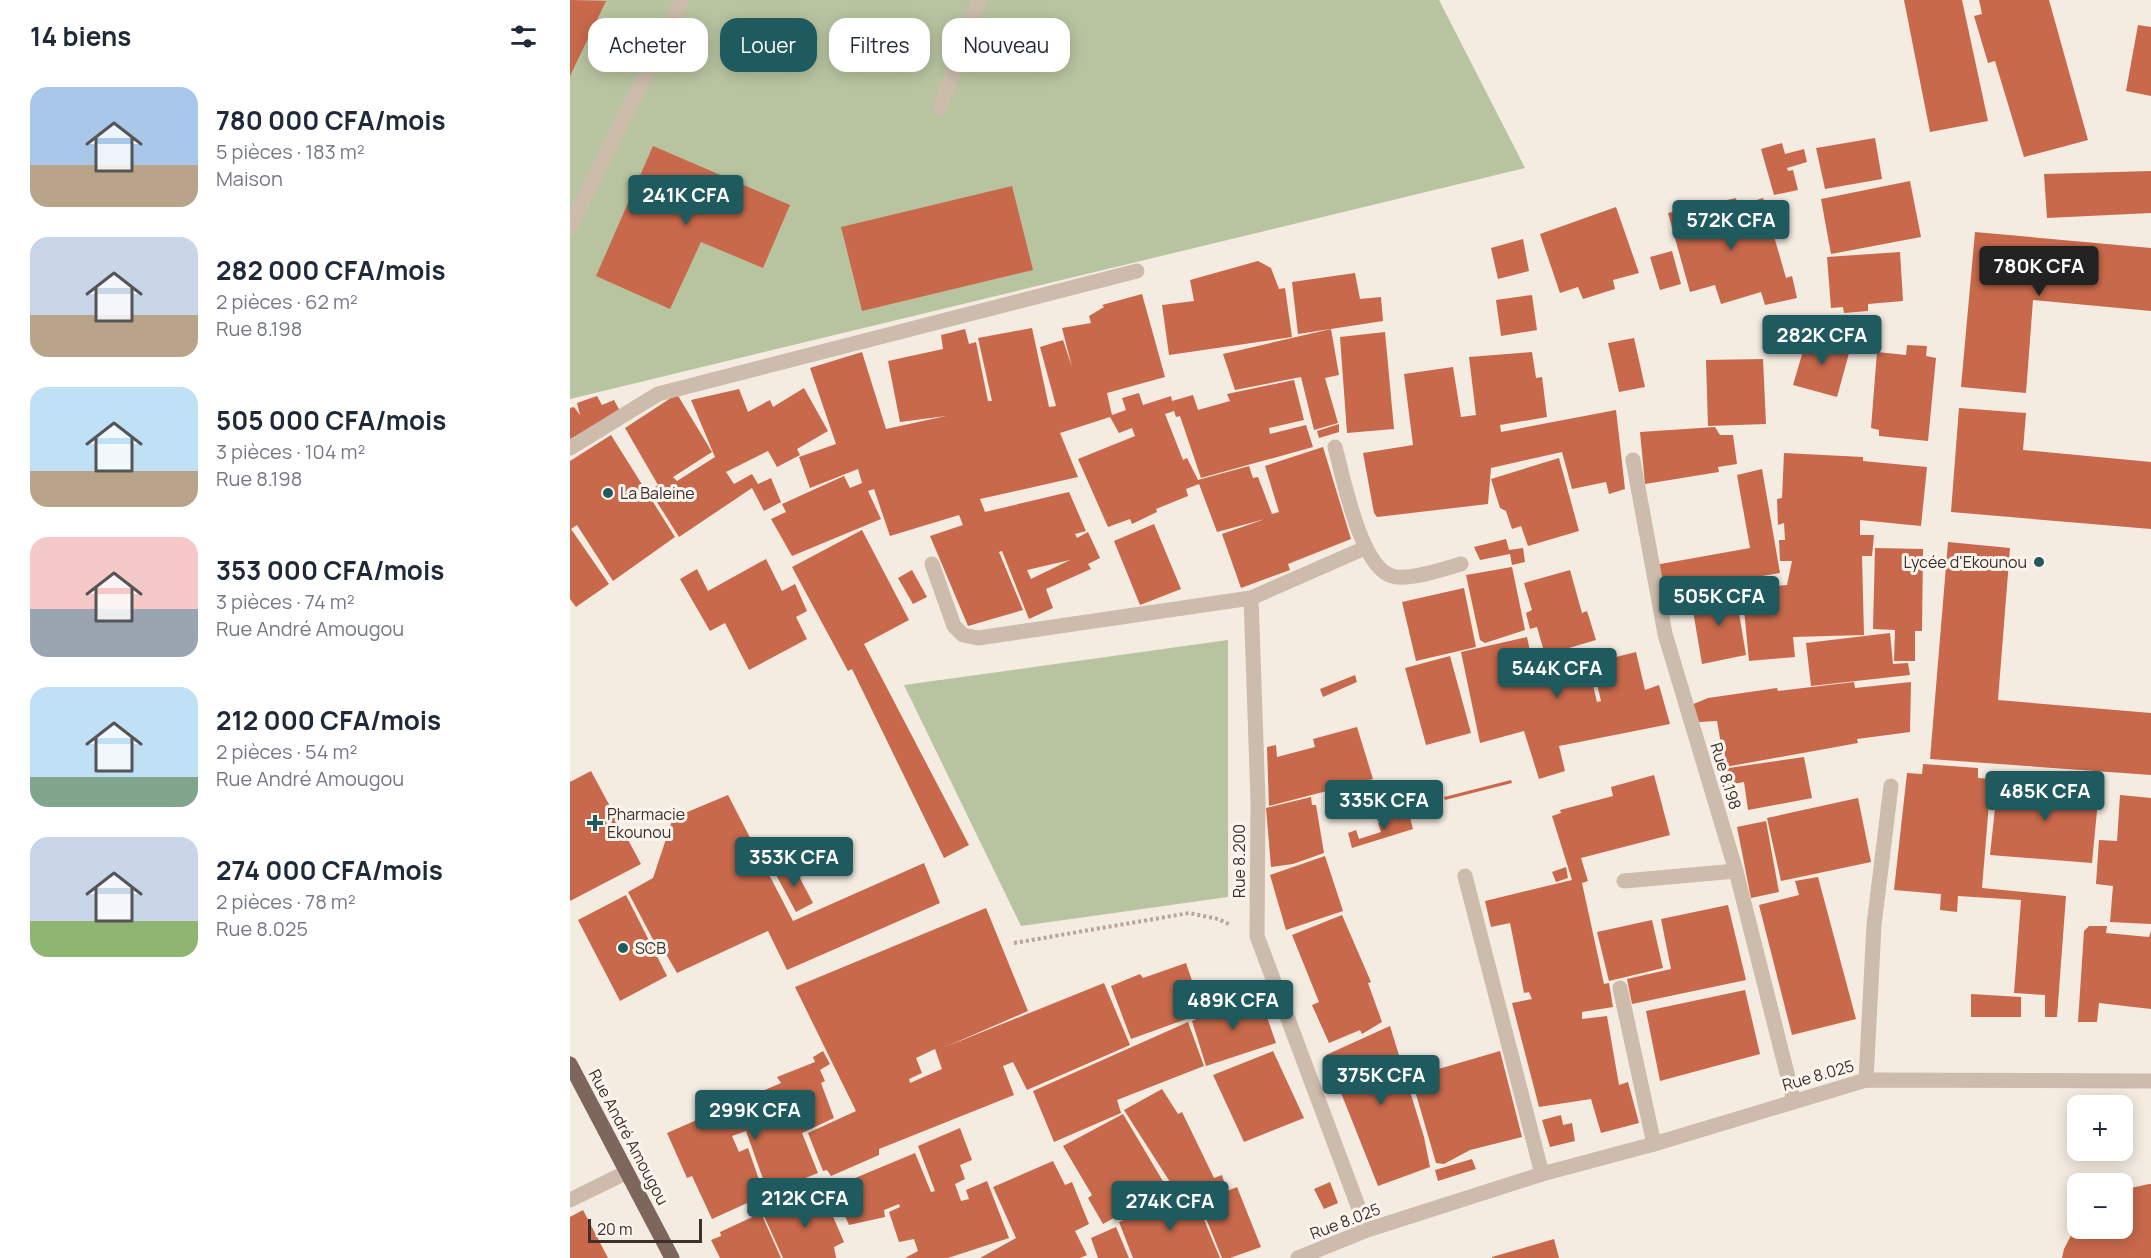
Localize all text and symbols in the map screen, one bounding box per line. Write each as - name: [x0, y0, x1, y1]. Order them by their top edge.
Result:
- text: 14 biens: [30, 18, 131, 54]
- chip: Acheter: [588, 18, 708, 72]
- chip: Louer: [720, 18, 817, 72]
- chip: Filtres: [829, 18, 930, 72]
- chip: Nouveau: [942, 18, 1070, 72]
- icon: filters: [507, 20, 540, 53]
- text: 780 000 CFA/mois: [216, 102, 446, 138]
- icon: home: [78, 111, 150, 183]
- text: 5 pièces · 183 m²: [216, 138, 365, 165]
- text: Maison: [216, 165, 283, 192]
- pin: 241K CFA: [624, 175, 748, 226]
- text: 241K CFA: [642, 181, 730, 208]
- pin: 572K CFA: [1669, 200, 1793, 251]
- text: 572K CFA: [1686, 206, 1776, 233]
- pin: 780K CFA: [1977, 246, 2101, 297]
- text: 282 000 CFA/mois: [216, 252, 446, 288]
- text: 780K CFA: [1993, 252, 2085, 279]
- icon: home: [78, 261, 150, 333]
- text: 2 pièces · 62 m²: [216, 288, 358, 315]
- text: Rue 8.198: [216, 315, 302, 342]
- pin: 282K CFA: [1760, 315, 1884, 366]
- text: 282K CFA: [1776, 321, 1868, 348]
- text: 505 000 CFA/mois: [216, 402, 446, 438]
- icon: home: [78, 411, 150, 483]
- text: 3 pièces · 104 m²: [216, 438, 366, 465]
- text: Rue 8.198: [216, 465, 302, 492]
- place label: La Baleine: [620, 482, 695, 504]
- marker: La Baleine: [601, 486, 615, 500]
- place label: Lycée d'Ekounou: [1904, 551, 2027, 573]
- text: 353 000 CFA/mois: [216, 552, 444, 588]
- marker: Lycée d'Ekounou: [2032, 555, 2046, 569]
- icon: home: [78, 561, 150, 633]
- pin: 505K CFA: [1657, 576, 1781, 627]
- text: 505K CFA: [1673, 582, 1765, 609]
- text: 3 pièces · 74 m²: [216, 588, 355, 615]
- text: Rue André Amougou: [216, 615, 404, 642]
- pin: 544K CFA: [1495, 648, 1619, 699]
- text: 544K CFA: [1512, 654, 1602, 681]
- text: 212 000 CFA/mois: [216, 702, 441, 738]
- icon: home: [78, 711, 150, 783]
- text: 2 pièces · 54 m²: [216, 738, 357, 765]
- street label: Rue 8.198: [1705, 740, 1747, 812]
- text: Rue André Amougou: [216, 765, 404, 792]
- pin: 485K CFA: [1983, 771, 2107, 822]
- text: 485K CFA: [1999, 777, 2091, 804]
- pin: 335K CFA: [1322, 780, 1446, 831]
- text: 335K CFA: [1339, 786, 1429, 813]
- place label: Pharmacie Ekounou: [607, 803, 685, 843]
- marker: Pharmacie Ekounou: [588, 816, 602, 830]
- street label: Rue 8.200: [1228, 824, 1250, 898]
- pin: 353K CFA: [732, 837, 856, 888]
- text: 353K CFA: [749, 843, 839, 870]
- text: 274 000 CFA/mois: [216, 852, 443, 888]
- icon: home: [78, 861, 150, 933]
- text: 2 pièces · 78 m²: [216, 888, 356, 915]
- text: Rue 8.025: [216, 915, 308, 942]
- place label: SCB: [635, 937, 666, 959]
- marker: SCB: [616, 941, 630, 955]
- pin: 489K CFA: [1171, 980, 1295, 1031]
- text: 489K CFA: [1187, 986, 1279, 1013]
- street label: Rue 8.025: [1780, 1054, 1856, 1096]
- pin: 375K CFA: [1319, 1055, 1443, 1106]
- text: 375K CFA: [1336, 1061, 1426, 1088]
- street label: Rue André Amougou: [584, 1065, 674, 1209]
- pin: 299K CFA: [693, 1090, 817, 1141]
- map controls: [2067, 1095, 2133, 1239]
- button: +: [2067, 1095, 2133, 1161]
- text: 299K CFA: [709, 1096, 801, 1123]
- button: −: [2067, 1173, 2133, 1239]
- pin: 212K CFA: [743, 1178, 867, 1229]
- pin: 274K CFA: [1108, 1181, 1232, 1232]
- text: 212K CFA: [761, 1184, 849, 1211]
- text: 274K CFA: [1126, 1187, 1214, 1214]
- street label: Rue 8.025: [1307, 1198, 1383, 1244]
- scale bar: [588, 1216, 702, 1244]
- text: 20 m: [597, 1218, 633, 1240]

